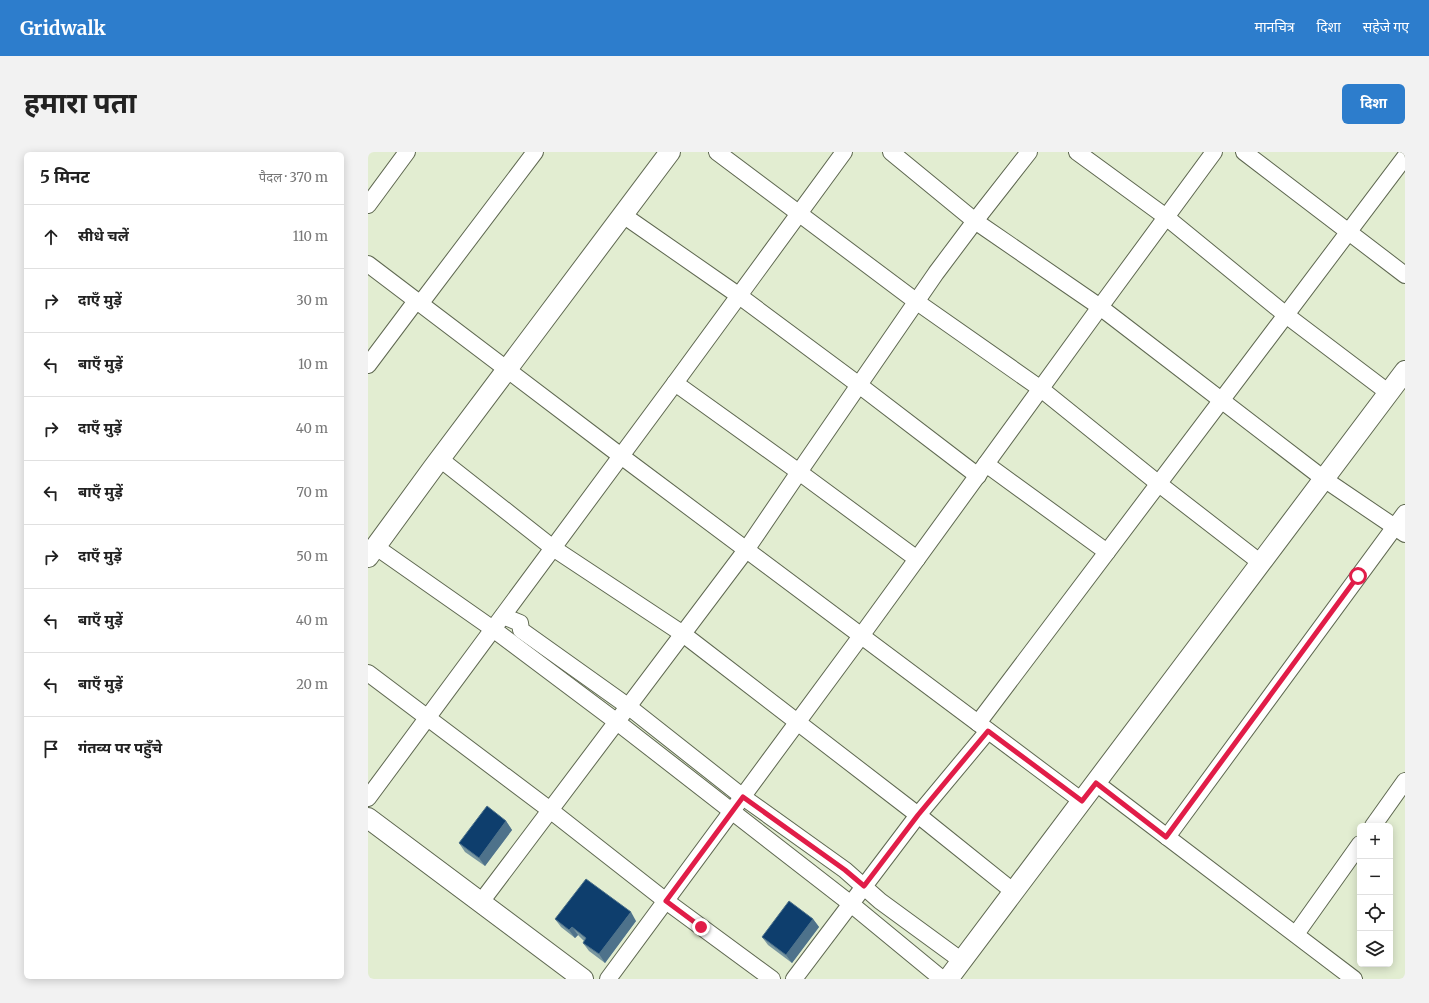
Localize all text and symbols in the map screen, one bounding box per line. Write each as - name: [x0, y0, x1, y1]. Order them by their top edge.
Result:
- text: Gridwalk: [20, 16, 106, 40]
- text: मानचित्र: [1255, 18, 1295, 36]
- text: दिशा: [1317, 18, 1341, 36]
- text: सहेजे गए: [1363, 18, 1409, 36]
- button: दिशा: [1342, 84, 1405, 124]
- text: हमारा पता: [24, 85, 136, 121]
- text: 5 मिनट: [40, 166, 90, 188]
- text: पैदल · 370 m: [259, 169, 328, 186]
- icon: ahead: [40, 226, 62, 248]
- text: सीधे चलें: [78, 226, 129, 245]
- text: 110 m: [293, 228, 328, 245]
- icon: right: [40, 290, 62, 312]
- text: दाएँ मुड़ें: [78, 290, 122, 309]
- text: 30 m: [296, 292, 328, 309]
- icon: left: [40, 354, 62, 376]
- text: बाएँ मुड़ें: [78, 354, 123, 373]
- text: 10 m: [298, 356, 328, 373]
- icon: right: [40, 418, 62, 440]
- text: दाएँ मुड़ें: [78, 418, 122, 437]
- text: 40 m: [296, 420, 328, 437]
- icon: left: [40, 482, 62, 504]
- text: बाएँ मुड़ें: [78, 482, 123, 501]
- text: 70 m: [297, 484, 328, 501]
- icon: right: [40, 546, 62, 568]
- text: दाएँ मुड़ें: [78, 546, 122, 565]
- text: 50 m: [296, 548, 328, 565]
- route start: [1349, 567, 1367, 585]
- icon: left: [40, 610, 62, 632]
- text: बाएँ मुड़ें: [78, 610, 123, 629]
- text: 40 m: [296, 612, 328, 629]
- icon: left: [40, 674, 62, 696]
- text: बाएँ मुड़ें: [78, 674, 123, 693]
- text: 20 m: [296, 676, 328, 693]
- icon: arrive: [40, 738, 62, 760]
- text: गंतव्य पर पहुँचे: [78, 738, 162, 757]
- map controls: [1357, 823, 1393, 967]
- button: +: [1357, 823, 1393, 859]
- button: −: [1357, 859, 1393, 895]
- button: locate: [1357, 895, 1393, 931]
- route end: [692, 918, 710, 936]
- button: layers: [1357, 931, 1393, 967]

